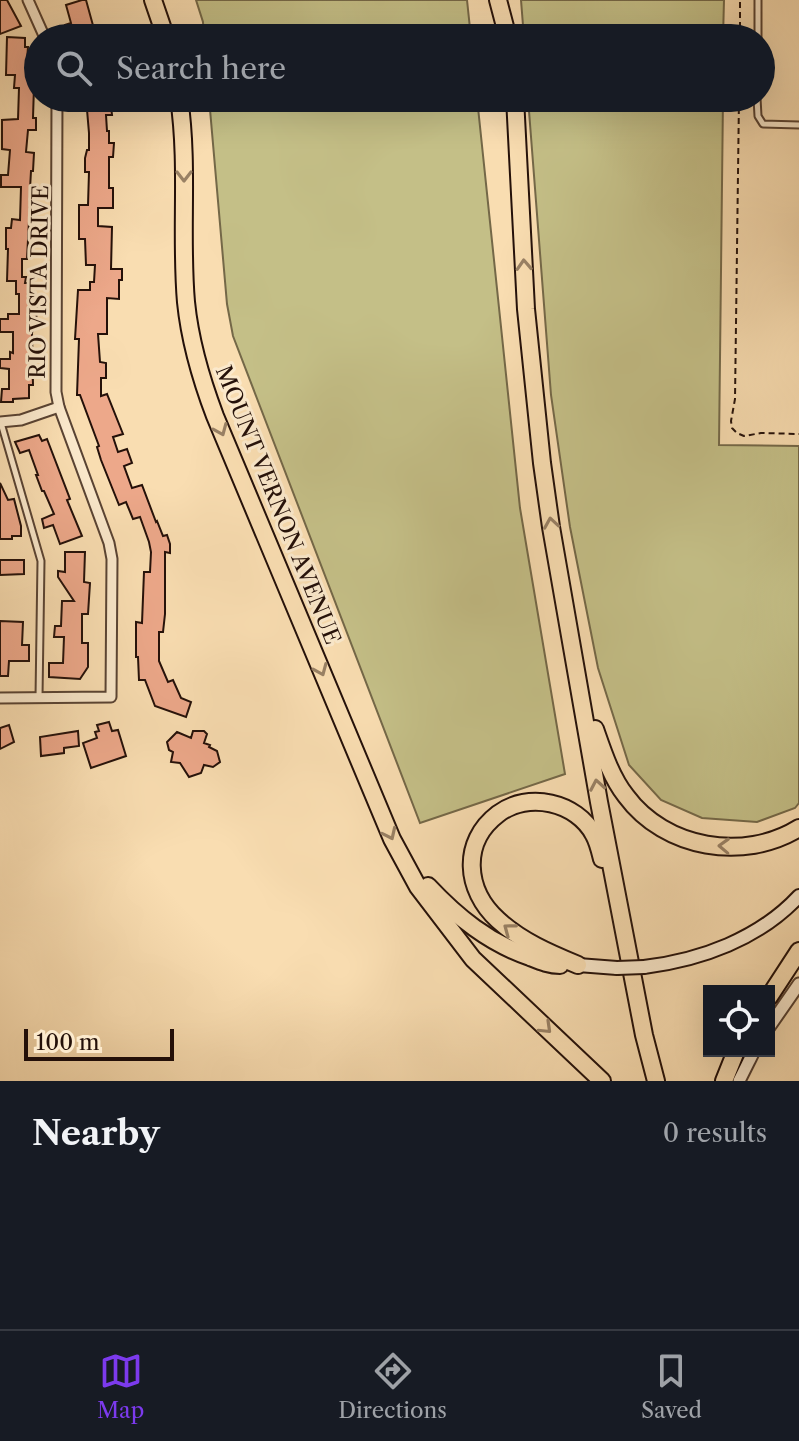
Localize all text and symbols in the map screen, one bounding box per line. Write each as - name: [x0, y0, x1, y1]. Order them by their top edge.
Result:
- search box: [24, 24, 775, 112]
- icon: search: [52, 46, 96, 90]
- text: Search here: [116, 50, 286, 87]
- one-way arrow: [175, 170, 193, 183]
- street label: RIO VISTA DRIVE: [24, 185, 54, 379]
- one-way arrow: [516, 258, 533, 271]
- street label: MOUNT VERNON AVENUE: [210, 362, 346, 648]
- one-way arrow: [211, 422, 227, 437]
- one-way arrow: [543, 516, 560, 530]
- one-way arrow: [312, 662, 328, 676]
- one-way arrow: [589, 778, 606, 792]
- one-way arrow: [381, 826, 397, 840]
- one-way arrow: [717, 837, 730, 854]
- one-way arrow: [503, 924, 518, 938]
- map controls: [703, 985, 775, 1057]
- button: locate: [703, 985, 775, 1057]
- one-way arrow: [536, 1018, 551, 1032]
- scale bar: [24, 1025, 174, 1061]
- text: 100 m: [36, 1029, 99, 1056]
- text: Nearby: [32, 1112, 160, 1154]
- text: 0 results: [663, 1117, 767, 1149]
- tab: Map: [97, 1349, 144, 1424]
- tab: Directions: [338, 1349, 447, 1424]
- tab: Saved: [641, 1349, 702, 1424]

